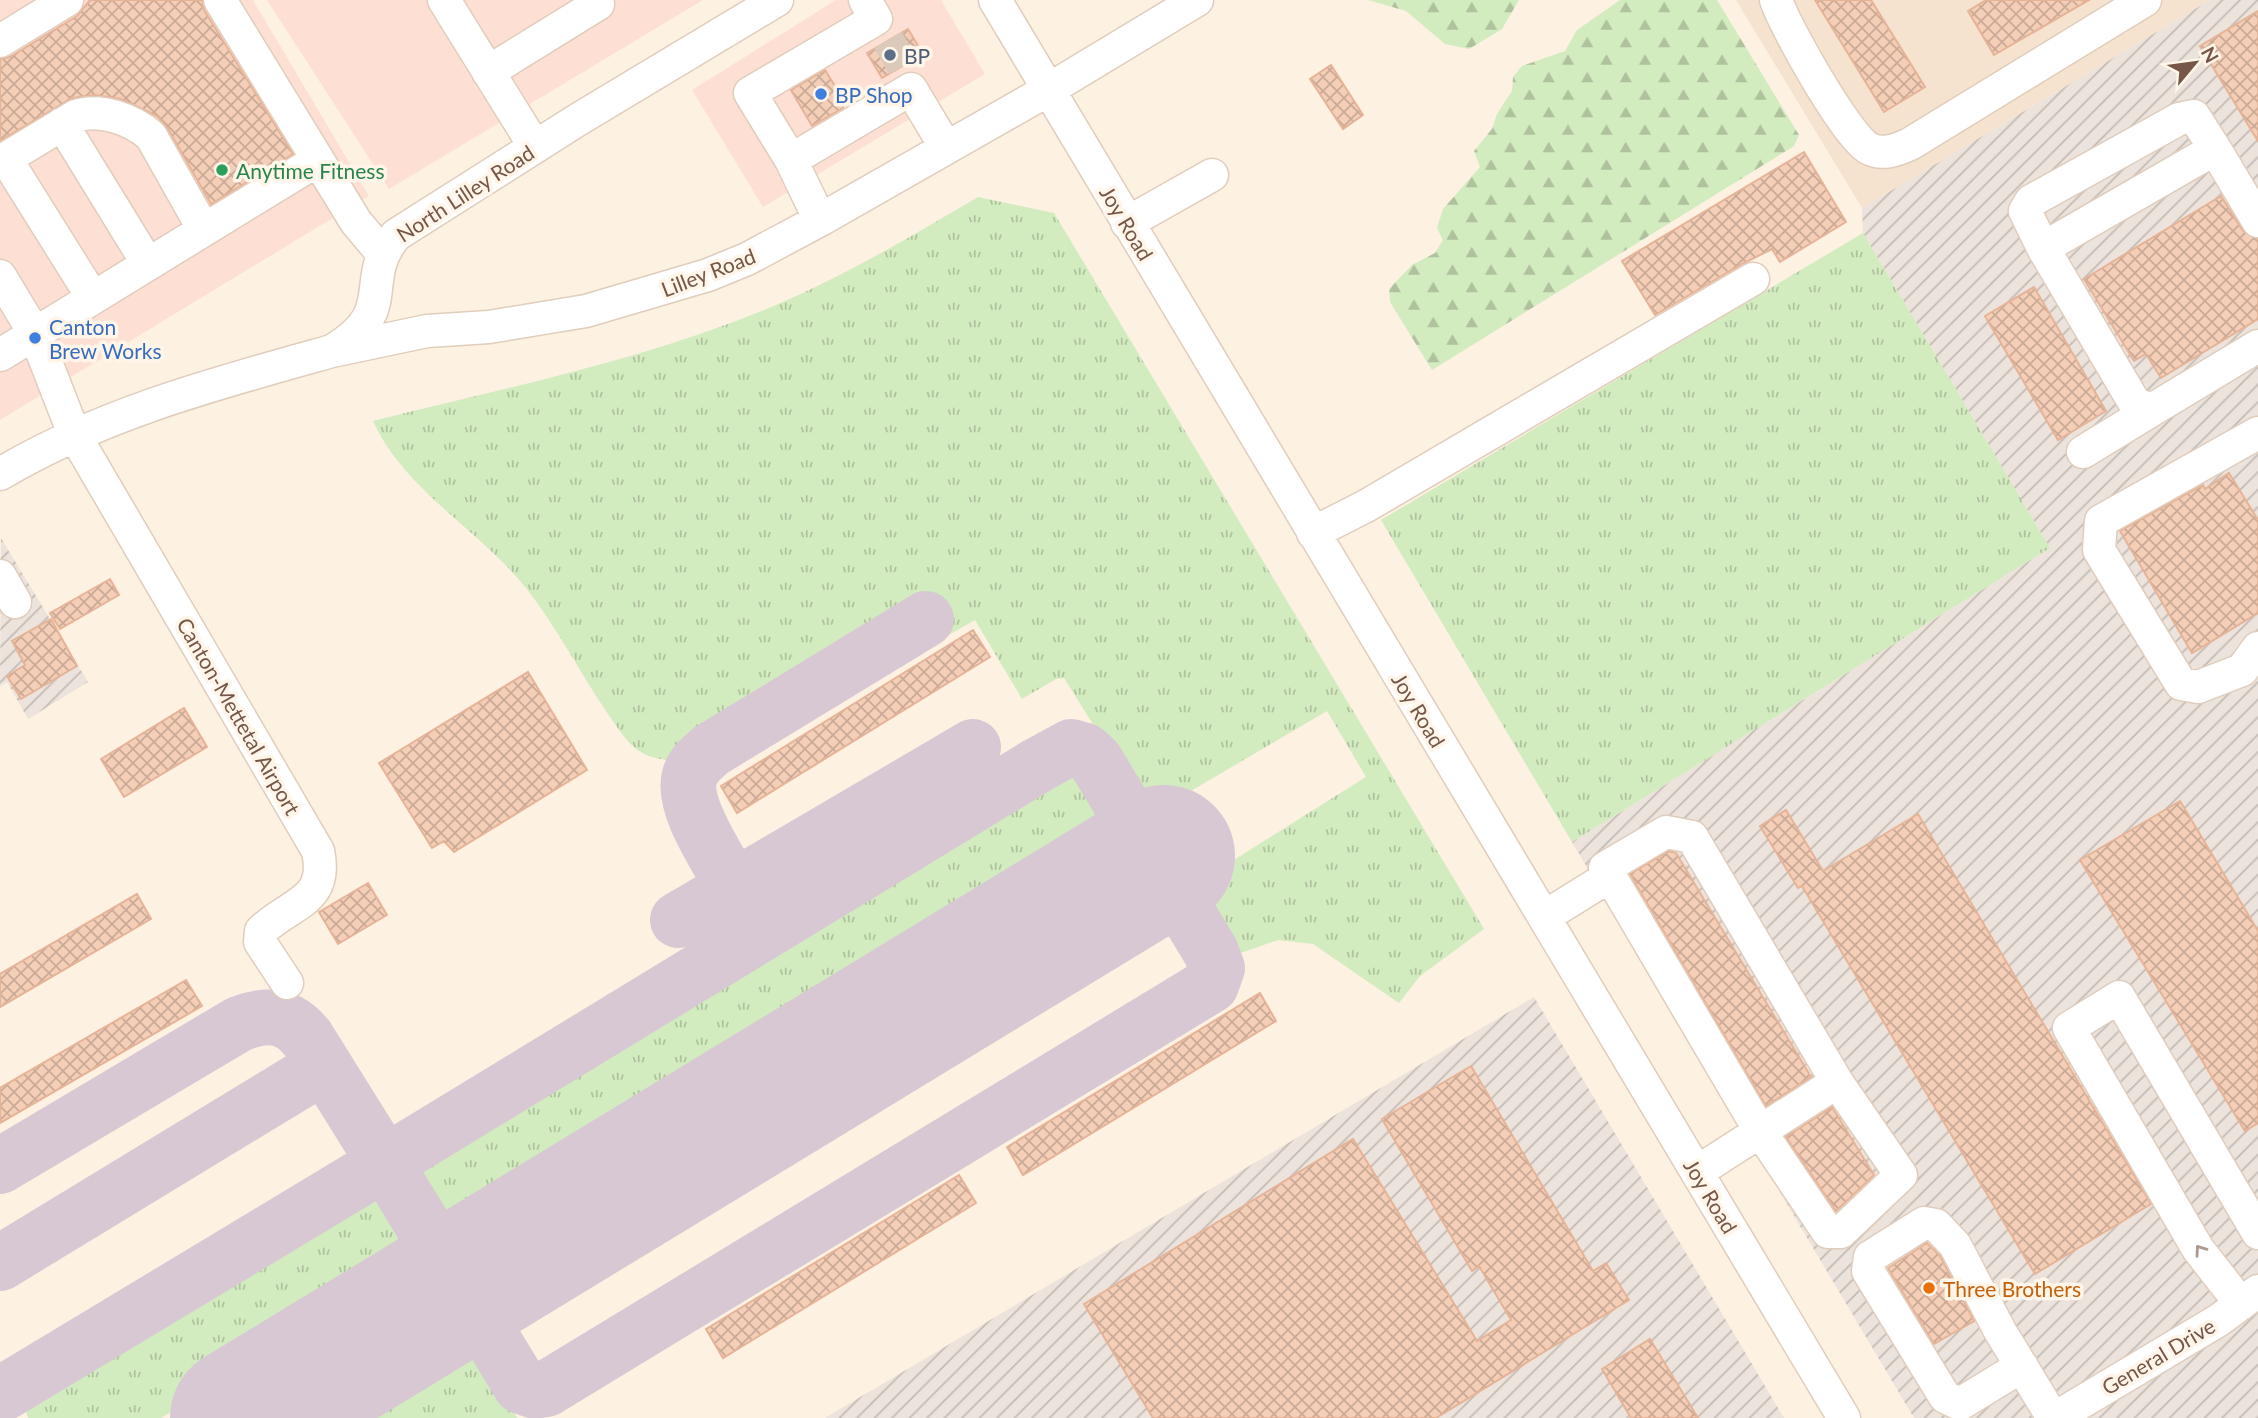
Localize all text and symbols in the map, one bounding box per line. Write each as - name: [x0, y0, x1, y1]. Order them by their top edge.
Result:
- north arrow: [2160, 28, 2230, 98]
- place label: BP: [904, 43, 930, 68]
- text: N: [2197, 43, 2224, 66]
- marker: BP: [882, 47, 898, 63]
- place label: BP Shop: [835, 82, 913, 107]
- marker: BP Shop: [813, 86, 829, 102]
- street label: North Lilley Road: [392, 139, 538, 247]
- place label: Anytime Fitness: [236, 158, 385, 183]
- marker: Anytime Fitness: [214, 162, 230, 178]
- street label: Joy Road: [1095, 181, 1159, 265]
- street label: Lilley Road: [657, 243, 759, 301]
- place label: Canton Brew Works: [49, 314, 162, 363]
- marker: Canton Brew Works: [27, 330, 43, 346]
- street label: Canton-Mettetal Airport: [172, 613, 306, 820]
- street label: Joy Road: [1387, 668, 1451, 752]
- street label: Joy Road: [1679, 1154, 1743, 1238]
- one-way arrow: [2196, 1245, 2208, 1258]
- place label: Three Brothers: [1943, 1276, 2081, 1301]
- marker: Three Brothers: [1921, 1280, 1937, 1296]
- street label: General Drive: [2097, 1312, 2219, 1400]

